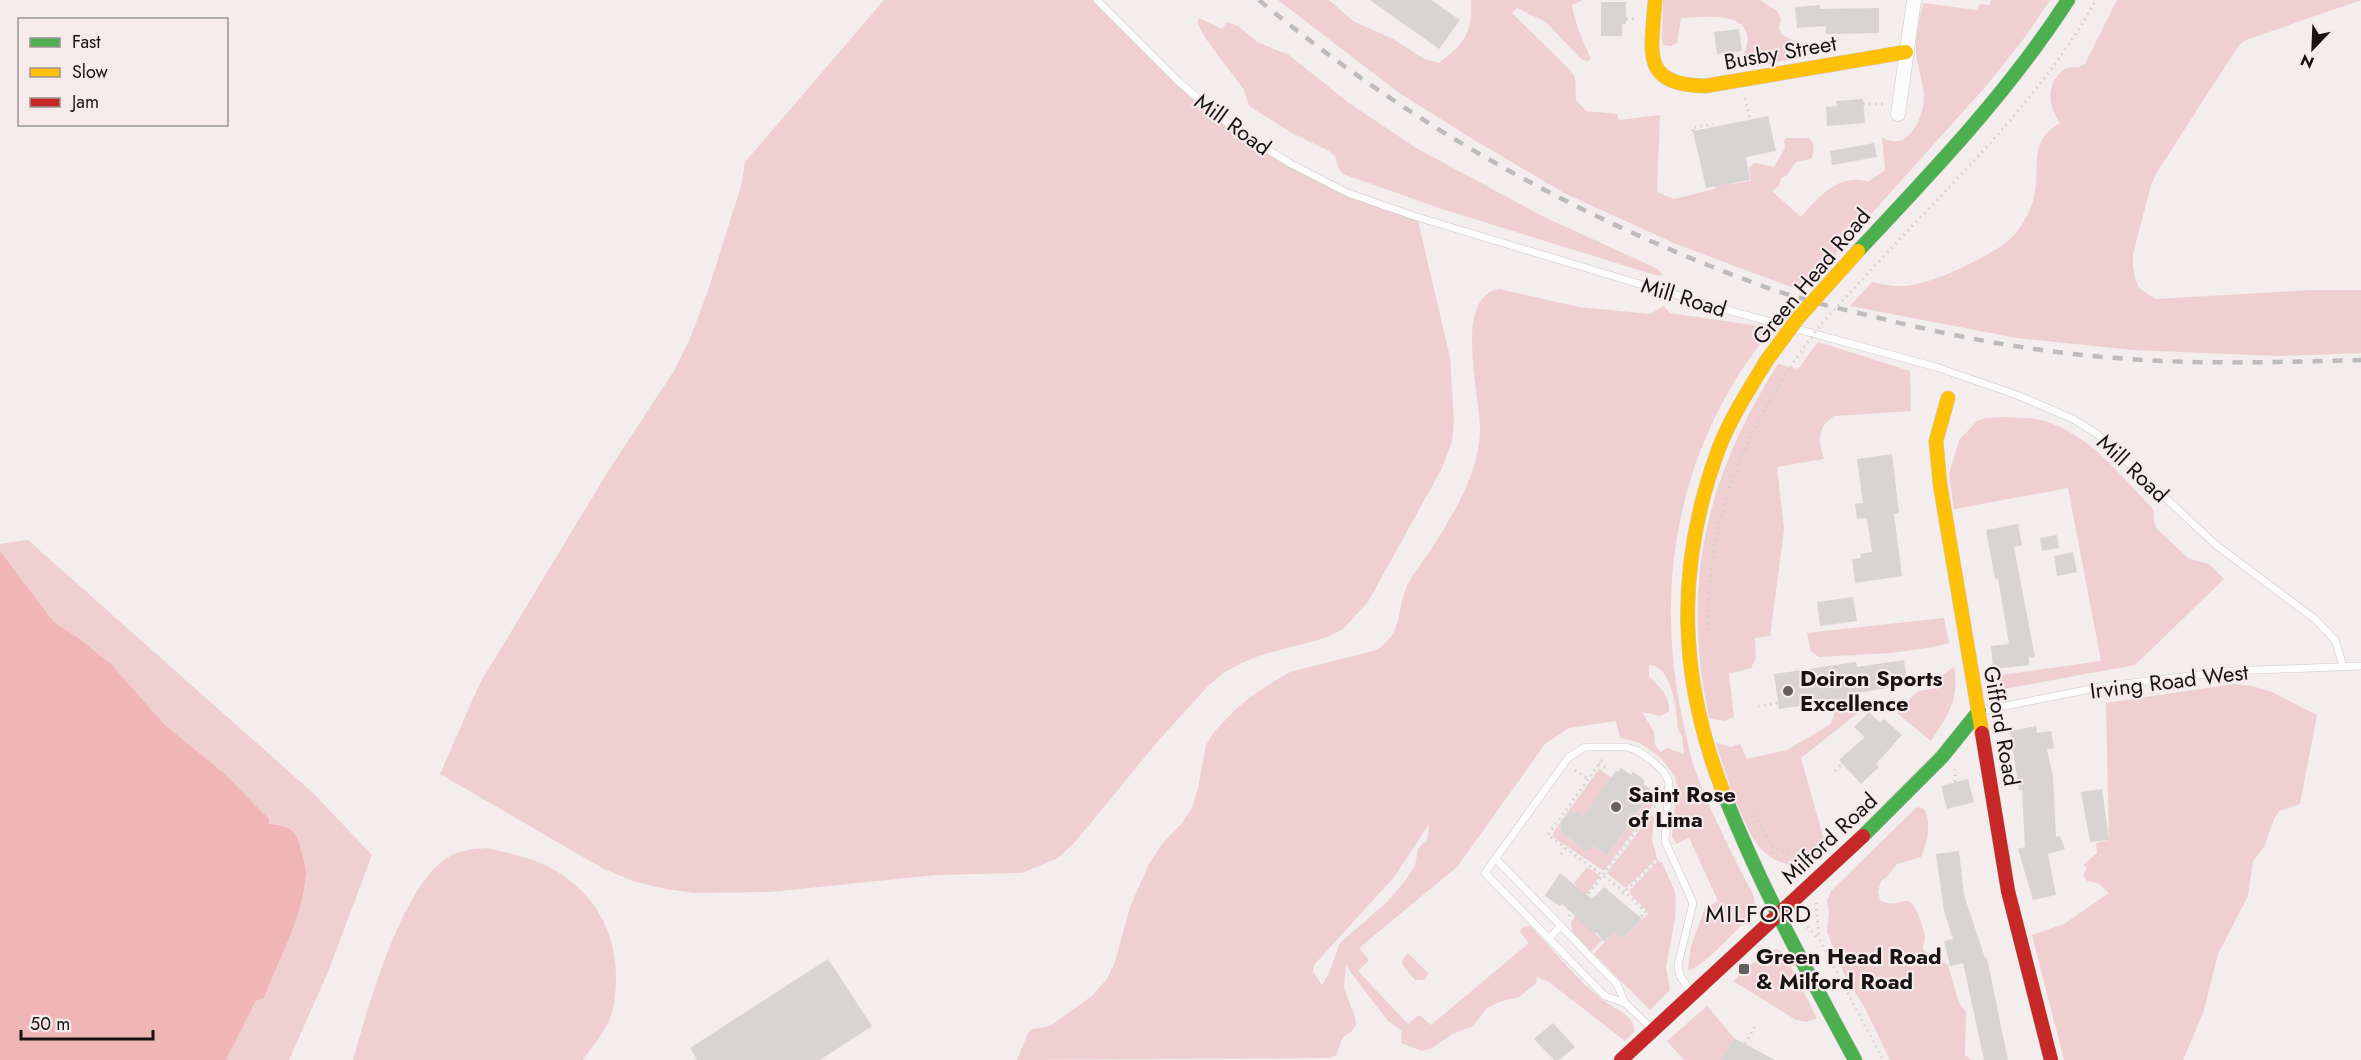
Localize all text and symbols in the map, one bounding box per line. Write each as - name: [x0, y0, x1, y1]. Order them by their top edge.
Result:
- legend: [18, 18, 228, 126]
- north arrow: [2283, 18, 2343, 78]
- street label: Busby Street: [1721, 26, 1839, 78]
- text: Fast: [72, 29, 101, 55]
- text: N: [2297, 48, 2318, 74]
- text: Slow: [72, 59, 109, 85]
- street label: Mill Road: [1188, 85, 1278, 163]
- text: Jam: [70, 89, 99, 115]
- street label: Green Head Road: [1744, 201, 1878, 351]
- street label: Mill Road: [1637, 269, 1731, 325]
- street label: Mill Road: [2090, 426, 2176, 510]
- street label: Irving Road West: [2088, 655, 2251, 707]
- place label: Doiron Sports Excellence: [1800, 662, 1943, 719]
- street label: Gifford Road: [1976, 663, 2028, 789]
- marker: Doiron Sports Excellence: [1781, 684, 1795, 698]
- place label: Saint Rose of Lima: [1628, 778, 1736, 835]
- street label: Milford Road: [1774, 785, 1884, 891]
- marker: Saint Rose of Lima: [1609, 800, 1623, 814]
- district label: MILFORD: [1705, 896, 1813, 931]
- place label: Green Head Road & Milford Road: [1756, 940, 1942, 997]
- marker: Green Head Road & Milford Road: [1737, 962, 1751, 976]
- scale bar: [21, 1003, 153, 1041]
- text: 50 m: [30, 1011, 70, 1037]

